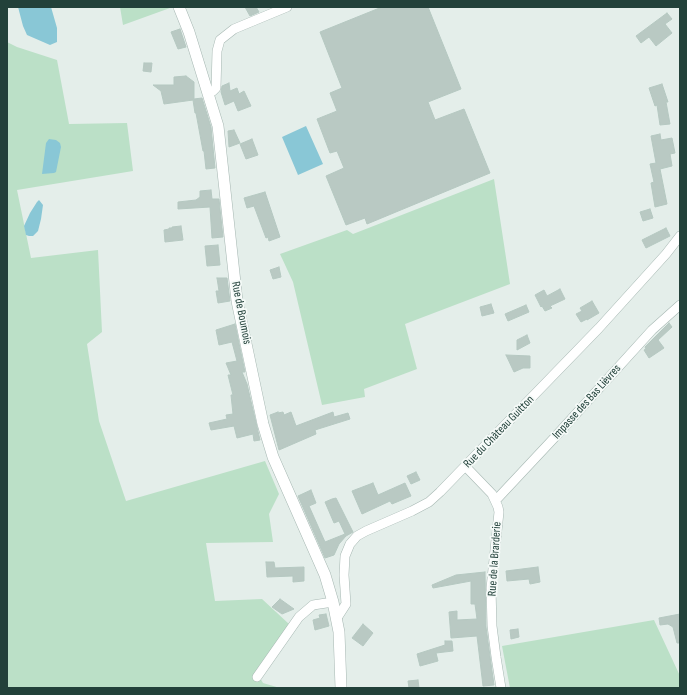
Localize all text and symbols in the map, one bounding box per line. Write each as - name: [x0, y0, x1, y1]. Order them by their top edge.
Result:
- street label: Rue de Boumois: [228, 280, 254, 346]
- street label: Impasse des Bas Lièvres: [550, 362, 624, 442]
- street label: Rue du Château Guitton: [461, 393, 537, 471]
- street label: Rue de la Brarderie: [485, 521, 505, 597]

